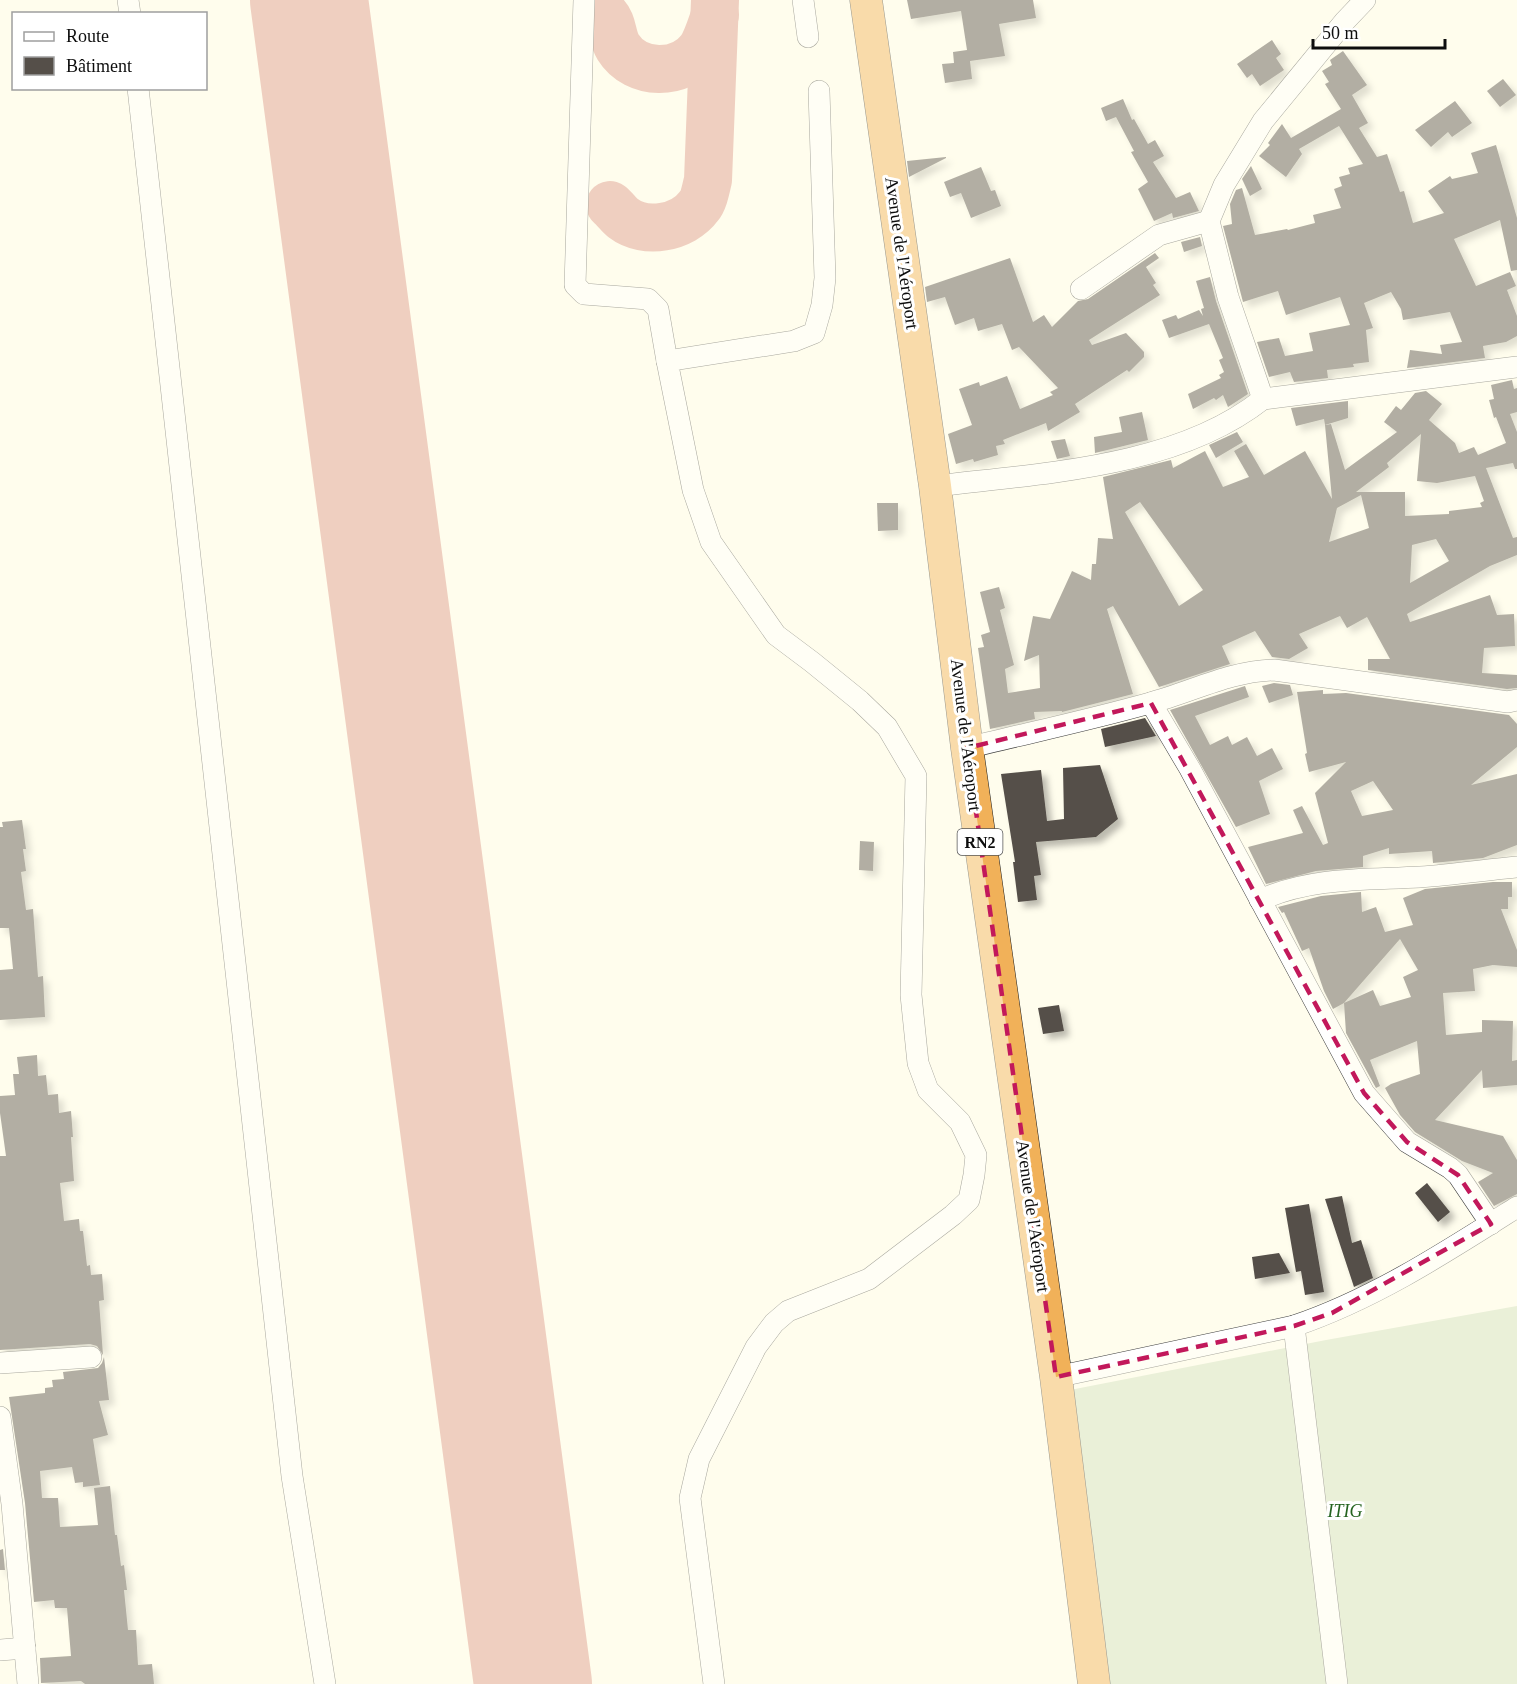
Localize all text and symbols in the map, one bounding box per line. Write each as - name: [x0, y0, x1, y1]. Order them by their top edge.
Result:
- legend: [12, 12, 207, 90]
- scale bar: [1313, 12, 1445, 50]
- text: 50 m: [1322, 23, 1359, 43]
- text: Route: [66, 26, 109, 46]
- text: Bâtiment: [66, 56, 132, 76]
- street label: Avenue de l'Aéroport: [881, 175, 923, 331]
- street label: Avenue de l'Aéroport: [947, 657, 985, 813]
- road number: RN2: [958, 829, 1002, 855]
- street label: Avenue de l'Aéroport: [1012, 1138, 1054, 1294]
- park label: ITIG: [1327, 1501, 1363, 1521]

